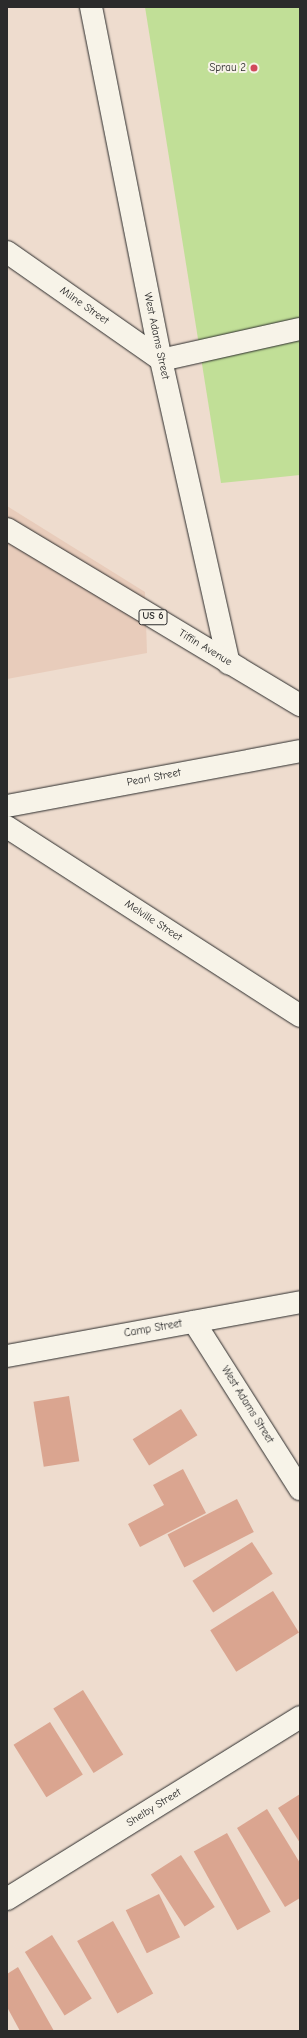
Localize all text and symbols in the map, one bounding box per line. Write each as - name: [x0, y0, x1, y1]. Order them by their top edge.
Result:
- place label: Sprau 2: [209, 61, 246, 75]
- marker: Sprau 2: [249, 63, 259, 73]
- street label: Milne Street: [57, 284, 111, 328]
- street label: West Adams Street: [140, 291, 172, 381]
- road number: US 6: [138, 609, 168, 625]
- street label: Tiffin Avenue: [176, 627, 234, 669]
- street label: Pearl Street: [126, 766, 182, 790]
- street label: Melville Street: [122, 898, 184, 944]
- street label: Camp Street: [123, 1317, 183, 1341]
- street label: West Adams Street: [218, 1364, 276, 1446]
- street label: Shelby Street: [124, 1786, 184, 1830]

